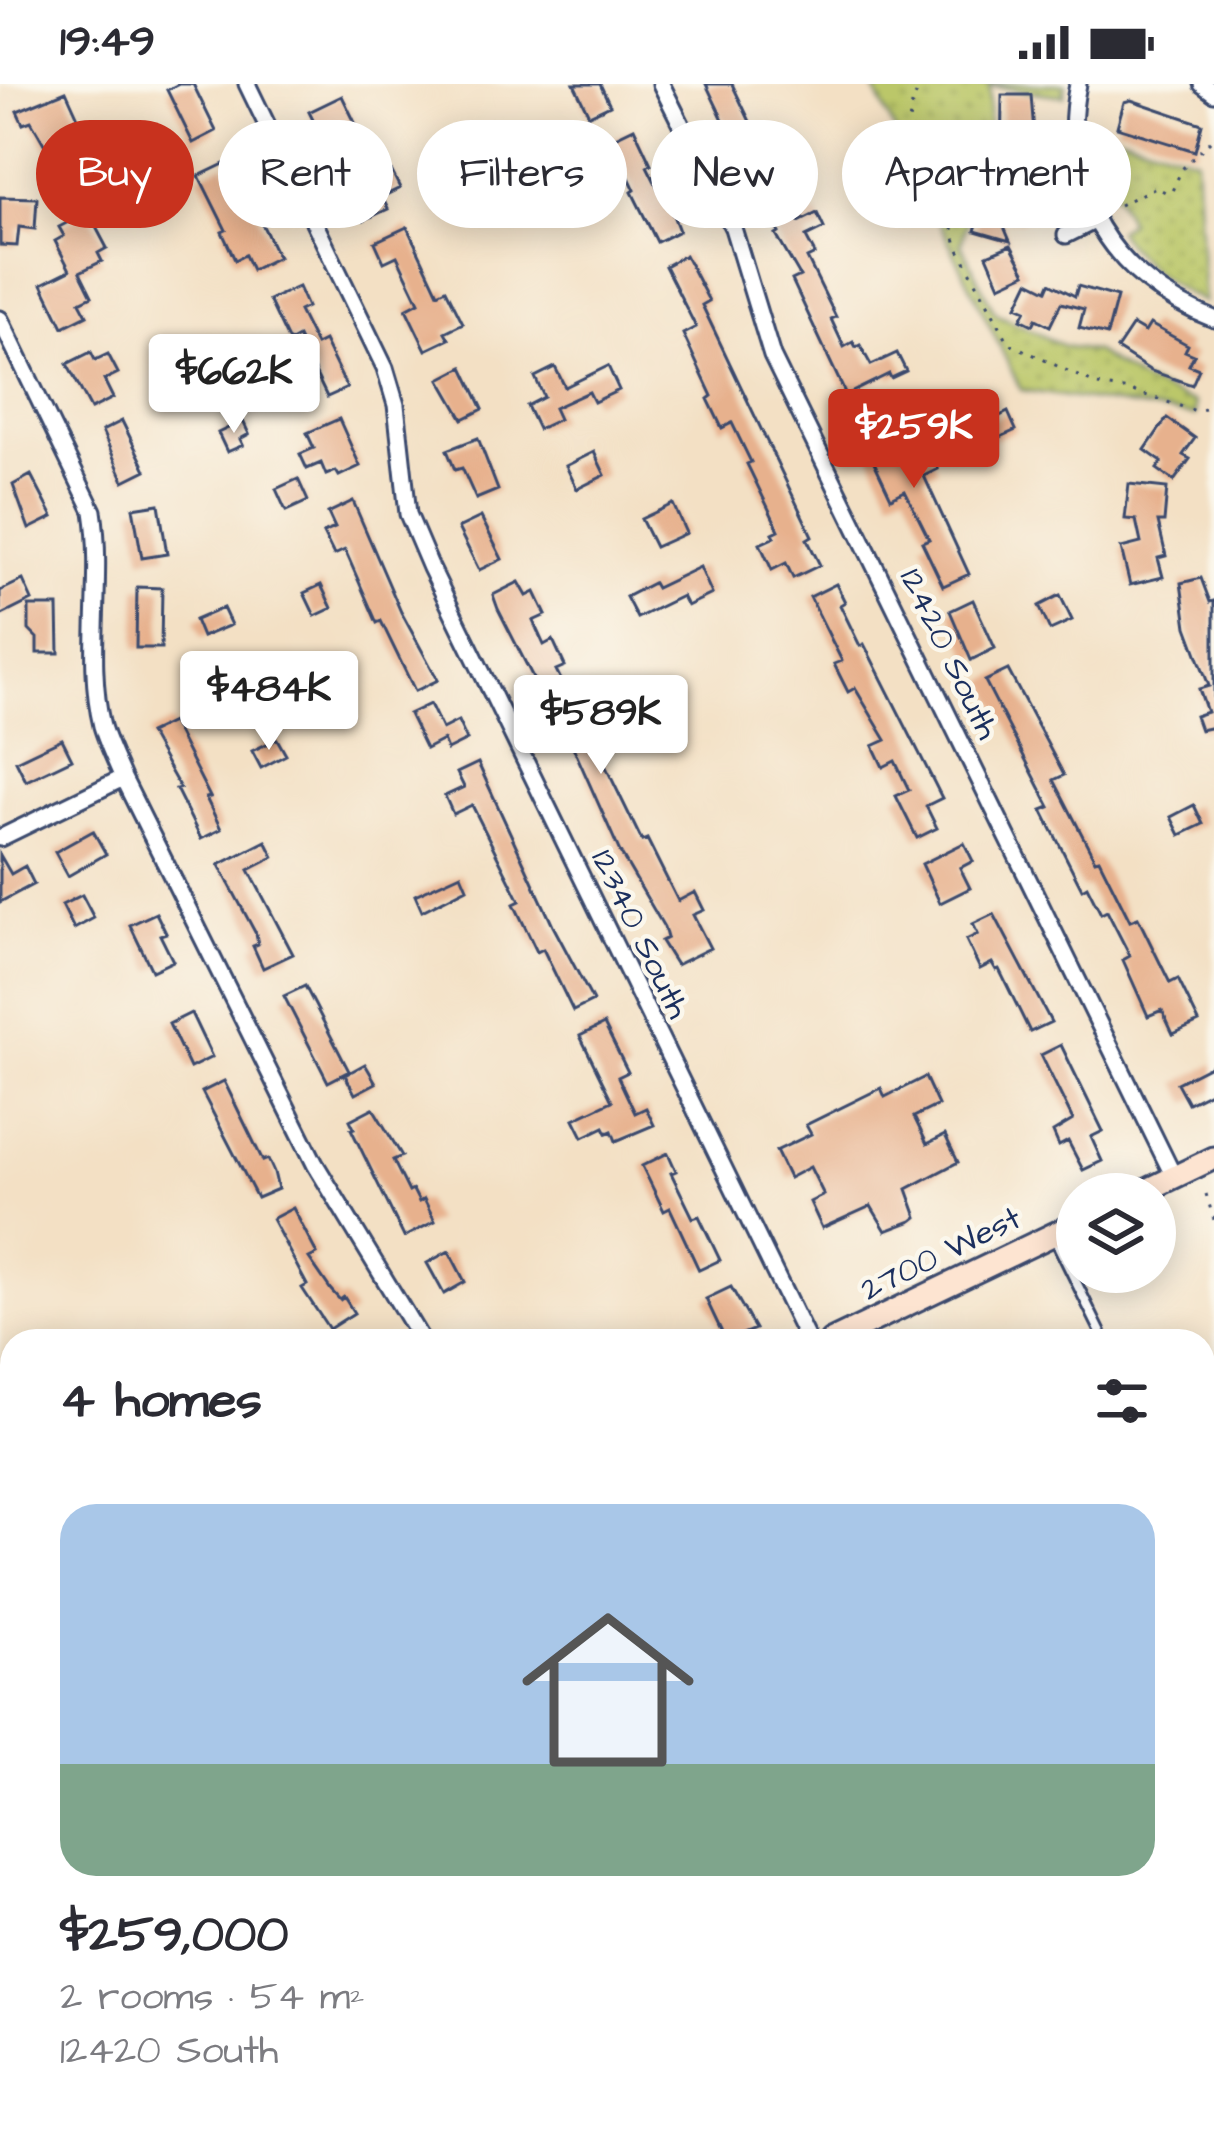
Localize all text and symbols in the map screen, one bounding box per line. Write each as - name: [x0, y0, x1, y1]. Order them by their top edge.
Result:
- text: 19:49: [60, 11, 155, 73]
- chip: Buy: [36, 120, 194, 228]
- chip: Rent: [218, 120, 393, 228]
- chip: Filters: [417, 120, 627, 228]
- chip: New: [651, 120, 818, 228]
- chip: Apartment: [842, 120, 1131, 228]
- pin: $662K: [150, 334, 318, 436]
- text: $662K: [176, 346, 292, 400]
- pin: $259K: [830, 389, 998, 491]
- text: $259K: [855, 401, 973, 455]
- street label: 12420 South: [888, 561, 1011, 748]
- pin: $484K: [185, 651, 353, 753]
- text: $484K: [207, 663, 331, 717]
- pin: $589K: [517, 675, 685, 777]
- text: $589K: [541, 687, 661, 741]
- street label: 12340 South: [580, 842, 701, 1027]
- map controls: [1056, 1173, 1176, 1293]
- button: layers: [1056, 1173, 1176, 1293]
- street label: 2700 West: [853, 1195, 1029, 1312]
- text: 4 homes: [60, 1366, 262, 1437]
- icon: filters: [1089, 1368, 1155, 1434]
- icon: home: [500, 1582, 716, 1798]
- text: $259,000: [60, 1900, 288, 1971]
- text: 2 rooms · 54 m²: [60, 1971, 365, 2025]
- text: 12420 South: [60, 2025, 278, 2079]

